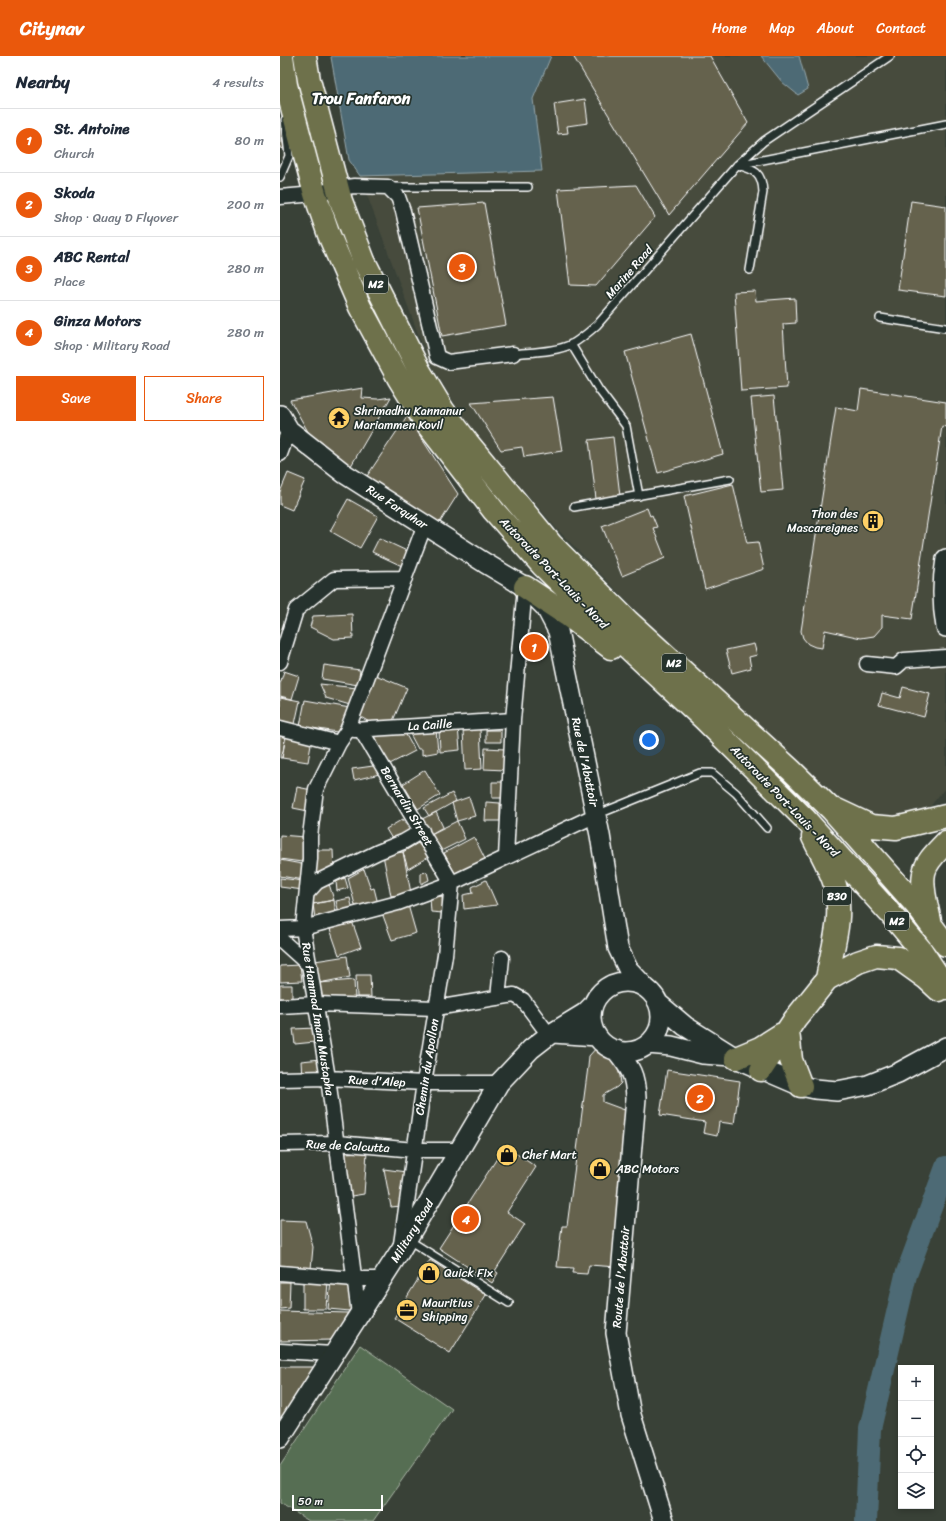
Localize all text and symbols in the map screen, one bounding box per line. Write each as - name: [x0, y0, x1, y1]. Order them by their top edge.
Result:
- text: Citynav: [20, 12, 84, 45]
- text: Home: [712, 16, 747, 41]
- text: Map: [769, 16, 795, 41]
- text: About: [817, 16, 854, 41]
- text: Contact: [876, 16, 926, 41]
- text: Nearby: [16, 67, 70, 97]
- text: 4 results: [212, 71, 264, 94]
- district label: Trou Fanfaron: [312, 84, 411, 113]
- text: St. Antoine: [54, 116, 129, 142]
- text: 1: [26, 129, 32, 152]
- text: 80 m: [235, 129, 264, 152]
- text: Church: [54, 142, 95, 165]
- text: Skoda: [54, 180, 94, 206]
- text: 2: [25, 193, 33, 216]
- text: 200 m: [227, 193, 264, 216]
- text: Shop · Quay D Flyover: [54, 206, 178, 229]
- street label: Marine Road: [599, 240, 659, 304]
- text: ABC Rental: [54, 244, 130, 270]
- pin: 3: [449, 252, 475, 282]
- text: 3: [25, 257, 33, 280]
- text: 280 m: [227, 257, 264, 280]
- text: Place: [54, 270, 85, 293]
- road number: M2: [364, 275, 388, 293]
- text: Ginza Motors: [54, 308, 141, 334]
- text: 4: [25, 321, 33, 344]
- text: 280 m: [227, 321, 264, 344]
- text: Shop · Military Road: [54, 334, 170, 357]
- button: Save: [16, 376, 136, 421]
- button: Share: [144, 376, 264, 421]
- place label: Shrimadhu Kannanur Mariammen Kovil: [354, 400, 465, 436]
- temple icon: Shrimadhu Kannanur Mariammen Kovil: [326, 405, 352, 431]
- street label: Rue Farquhar: [362, 479, 433, 536]
- place label: Thon des Mascareignes: [787, 503, 858, 539]
- building icon: Thon des Mascareignes: [860, 508, 886, 534]
- street label: Autoroute Port-Louis - Nord: [493, 511, 614, 635]
- pin: 1: [521, 632, 547, 662]
- road number: M2: [662, 654, 686, 672]
- street label: La Caille: [407, 712, 453, 738]
- street label: Rue de l'Abattoir: [565, 715, 605, 810]
- your location: [639, 730, 659, 750]
- street label: Autoroute Port-Louis - Nord: [724, 739, 845, 863]
- street label: Bernardin Street: [374, 762, 440, 850]
- road number: B30: [823, 887, 851, 905]
- road number: M2: [885, 912, 909, 930]
- street label: Rue Hammad Imam Mustapha: [295, 941, 341, 1098]
- street label: Chemin du Apollon: [408, 1017, 446, 1117]
- street label: Rue d'Alep: [348, 1069, 407, 1094]
- pin: 2: [687, 1083, 713, 1113]
- street label: Rue de Calcutta: [306, 1133, 390, 1159]
- shop icon: Chef Mart: [494, 1142, 520, 1168]
- place label: Chef Mart: [522, 1144, 577, 1166]
- shop icon: ABC Motors: [587, 1156, 613, 1182]
- place label: ABC Motors: [615, 1158, 679, 1180]
- street label: Military Road: [384, 1194, 440, 1267]
- pin: 4: [453, 1204, 479, 1234]
- street label: Route de l'Abattoir: [606, 1224, 636, 1329]
- shop icon: Quick Fix: [416, 1260, 442, 1286]
- place label: Quick Fix: [444, 1262, 494, 1284]
- place label: Mauritius Shipping: [422, 1292, 472, 1328]
- office icon: Mauritius Shipping: [394, 1297, 420, 1323]
- map controls: [898, 1365, 934, 1509]
- button: +: [898, 1365, 934, 1401]
- button: −: [898, 1401, 934, 1437]
- button: locate: [898, 1437, 934, 1473]
- button: layers: [898, 1473, 934, 1509]
- text: 50 m: [298, 1492, 323, 1511]
- scale bar: [292, 1493, 383, 1512]

